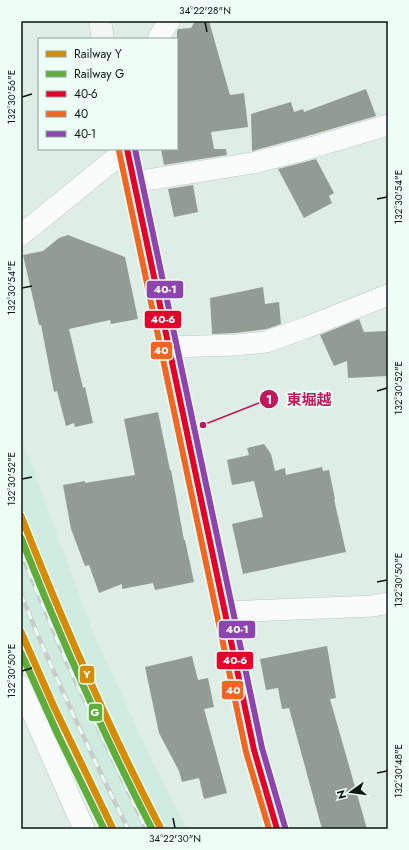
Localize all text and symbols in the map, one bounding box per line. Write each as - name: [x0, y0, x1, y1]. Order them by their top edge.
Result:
- text: 34°22'28"N: [179, 3, 231, 18]
- legend: [38, 38, 178, 150]
- text: Railway Y: [74, 45, 122, 63]
- text: Railway G: [74, 65, 124, 83]
- text: 132°30'56"E: [4, 70, 19, 124]
- text: 40-6: [74, 85, 98, 103]
- text: 40: [74, 105, 88, 123]
- text: 40-1: [74, 125, 96, 143]
- text: 132°30'54"E: [391, 170, 406, 224]
- text: 132°30'54"E: [4, 261, 19, 315]
- line badge: 40-1: [146, 280, 184, 299]
- text: 40-1: [153, 281, 177, 297]
- line badge: 40-6: [144, 310, 182, 329]
- text: 40-6: [151, 311, 175, 327]
- line badge: 40: [150, 341, 173, 360]
- text: 40: [154, 342, 168, 358]
- text: 132°30'52"E: [391, 361, 406, 415]
- callout: 東堀越: [259, 386, 340, 413]
- text: 東堀越: [286, 389, 332, 411]
- text: 1: [266, 391, 272, 409]
- text: 132°30'52"E: [4, 452, 19, 506]
- text: 132°30'50"E: [391, 553, 406, 607]
- line badge: 40-1: [218, 620, 256, 639]
- text: 40-1: [225, 621, 249, 637]
- text: 132°30'50"E: [4, 644, 19, 698]
- line badge: 40-6: [216, 651, 254, 670]
- text: 40-6: [223, 652, 247, 668]
- line badge: Y: [79, 665, 95, 684]
- text: Y: [82, 666, 91, 682]
- line badge: 40: [221, 680, 244, 700]
- text: 40: [226, 682, 240, 698]
- line badge: G: [88, 703, 103, 722]
- text: G: [91, 704, 100, 720]
- text: 132°30'48"E: [391, 744, 406, 798]
- north arrow: [331, 772, 371, 812]
- text: N: [332, 788, 350, 801]
- text: 34°22'30"N: [149, 831, 201, 846]

